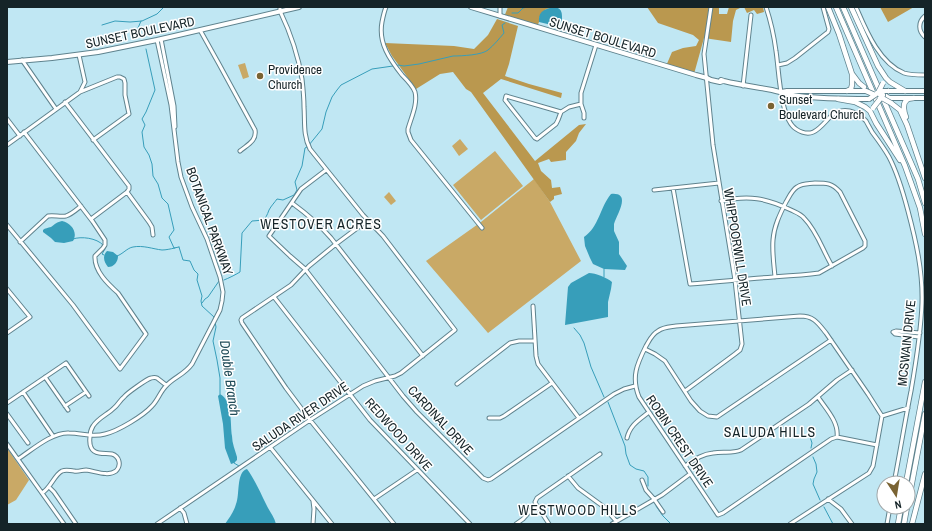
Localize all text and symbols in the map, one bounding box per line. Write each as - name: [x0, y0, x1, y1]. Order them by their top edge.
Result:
- street label: SUNSET BOULEVARD: [84, 13, 196, 52]
- street label: SUNSET BOULEVARD: [547, 13, 659, 62]
- place label: Providence Church: [268, 61, 322, 93]
- marker: Providence Church: [255, 71, 265, 81]
- place label: Sunset Boulevard Church: [779, 91, 864, 123]
- marker: Sunset Boulevard Church: [766, 101, 776, 111]
- street label: BOTANICAL PARKWAY: [182, 165, 237, 277]
- street label: WHIPPOORWILL DRIVE: [720, 187, 755, 307]
- district label: WESTOVER ACRES: [260, 215, 382, 233]
- street label: MCSWAIN DRIVE: [894, 299, 919, 387]
- water label: Double Branch: [216, 339, 244, 417]
- street label: SALUDA RIVER DRIVE: [249, 378, 352, 455]
- street label: CARDINAL DRIVE: [404, 382, 477, 459]
- street label: ROBIN CREST DRIVE: [642, 392, 717, 491]
- street label: REDWOOD DRIVE: [361, 394, 436, 474]
- district label: SALUDA HILLS: [724, 423, 816, 441]
- north arrow: [876, 475, 916, 515]
- text: N: [893, 497, 903, 512]
- district label: WESTWOOD HILLS: [518, 501, 638, 519]

